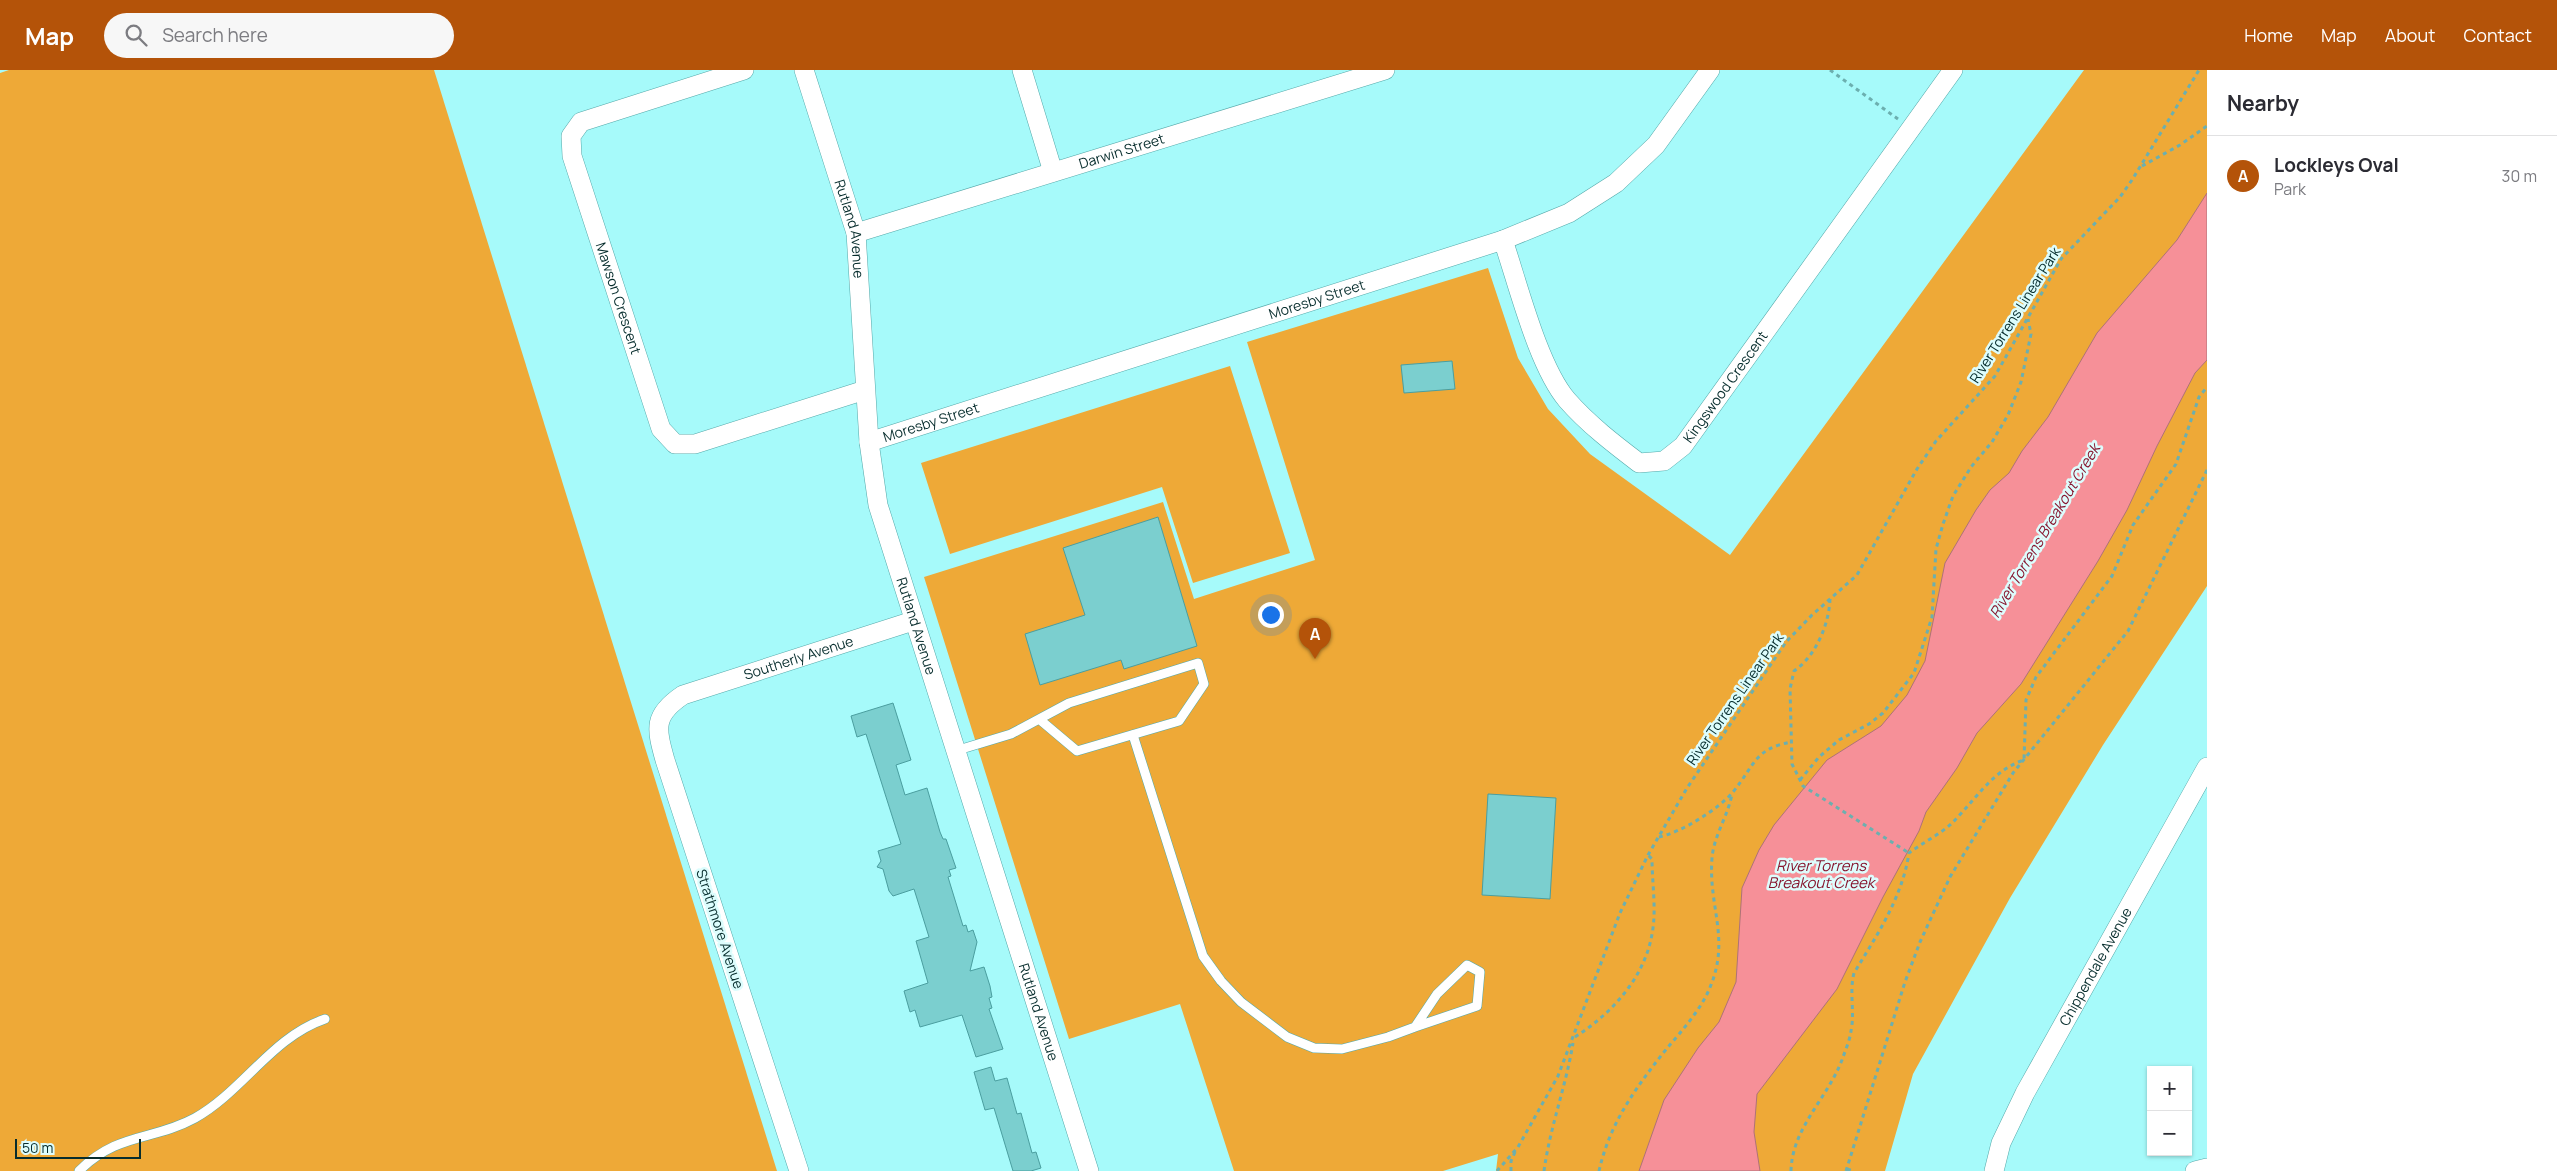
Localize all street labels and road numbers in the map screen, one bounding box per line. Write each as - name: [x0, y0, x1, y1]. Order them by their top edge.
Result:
- street label: Darwin Street: [1076, 128, 1167, 173]
- street label: Rutland Avenue: [830, 177, 869, 279]
- street label: Mawson Crescent: [592, 240, 646, 357]
- street label: River Torrens Linear Park: [1965, 242, 2065, 386]
- street label: Moresby Street: [1266, 275, 1367, 323]
- street label: Kingswood Crescent: [1678, 327, 1772, 446]
- street label: Moresby Street: [880, 397, 982, 446]
- street label: Rutland Avenue: [892, 575, 941, 677]
- street label: River Torrens Linear Park: [1682, 628, 1788, 769]
- street label: Southerly Avenue: [741, 631, 856, 684]
- street label: Strathmore Avenue: [692, 867, 749, 991]
- street label: Chippendale Avenue: [2054, 904, 2136, 1029]
- street label: Rutland Avenue: [1015, 961, 1063, 1063]

